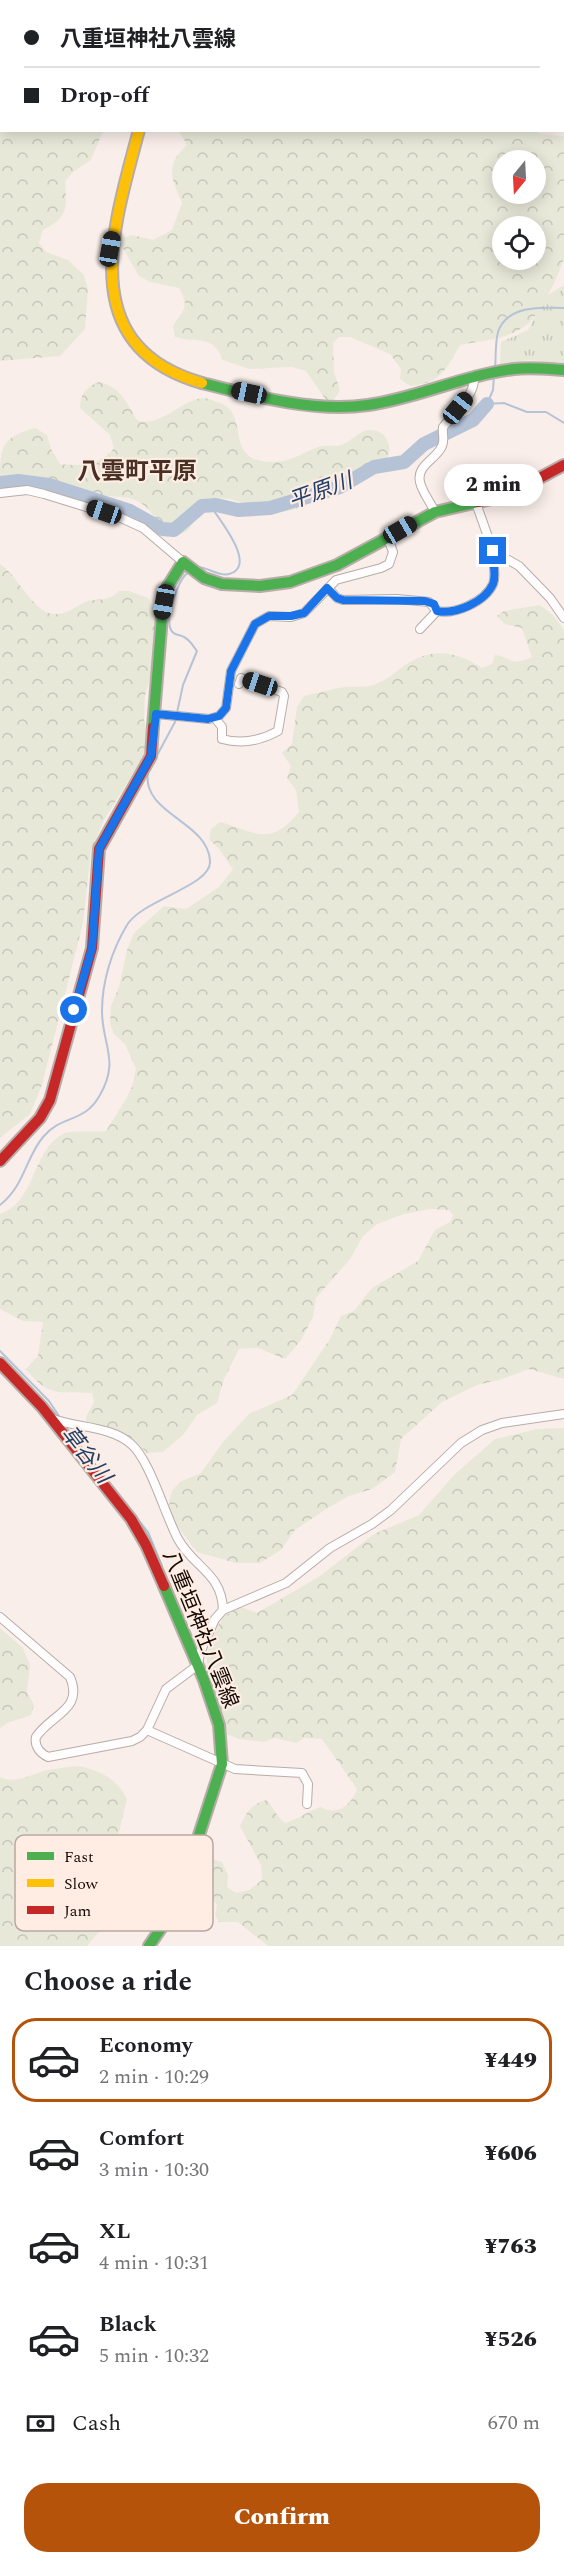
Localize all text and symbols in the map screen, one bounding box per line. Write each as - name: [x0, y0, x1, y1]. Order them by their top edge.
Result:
- text: 八重垣神社八雲線: [60, 23, 236, 56]
- text: Drop-off: [60, 79, 149, 112]
- north arrow: [492, 150, 546, 204]
- map controls: [492, 150, 546, 270]
- button: locate: [492, 216, 546, 270]
- car: [98, 230, 122, 268]
- car: [230, 380, 268, 406]
- car: [440, 388, 476, 428]
- district label: 八雲町平原: [77, 454, 197, 490]
- water label: 平原川: [284, 464, 359, 518]
- callout: 2 min: [444, 464, 542, 506]
- text: 2 min: [466, 470, 521, 500]
- car: [84, 498, 124, 526]
- car: [380, 513, 420, 547]
- route end: [479, 537, 506, 564]
- car: [152, 583, 176, 621]
- car: [240, 670, 280, 698]
- route start: [60, 996, 87, 1023]
- water label: 草谷川: [52, 1419, 120, 1493]
- street label: 八重垣神社八雲線: [154, 1545, 246, 1713]
- legend: [15, 1835, 213, 1931]
- text: Fast: [64, 1845, 94, 1869]
- text: Slow: [64, 1872, 99, 1896]
- text: Jam: [64, 1899, 92, 1923]
- text: Choose a ride: [24, 1961, 192, 2003]
- text: Economy: [99, 2029, 192, 2062]
- icon: car: [27, 2033, 81, 2087]
- text: ¥449: [484, 2044, 537, 2077]
- text: 2 min · 10:29: [99, 2062, 209, 2092]
- text: Comfort: [99, 2122, 184, 2155]
- icon: car: [27, 2126, 81, 2180]
- text: ¥606: [484, 2137, 537, 2170]
- text: 3 min · 10:30: [99, 2155, 209, 2185]
- text: XL: [99, 2215, 130, 2248]
- icon: car: [27, 2219, 81, 2273]
- text: ¥763: [484, 2230, 537, 2263]
- text: 4 min · 10:31: [99, 2248, 209, 2278]
- text: Black: [99, 2308, 157, 2341]
- icon: car: [27, 2312, 81, 2366]
- text: ¥526: [484, 2323, 537, 2356]
- text: 5 min · 10:32: [99, 2341, 209, 2371]
- icon: cash: [24, 2407, 57, 2440]
- text: Cash: [72, 2407, 121, 2440]
- text: 670 m: [488, 2408, 540, 2438]
- button: Confirm: [24, 2483, 540, 2552]

